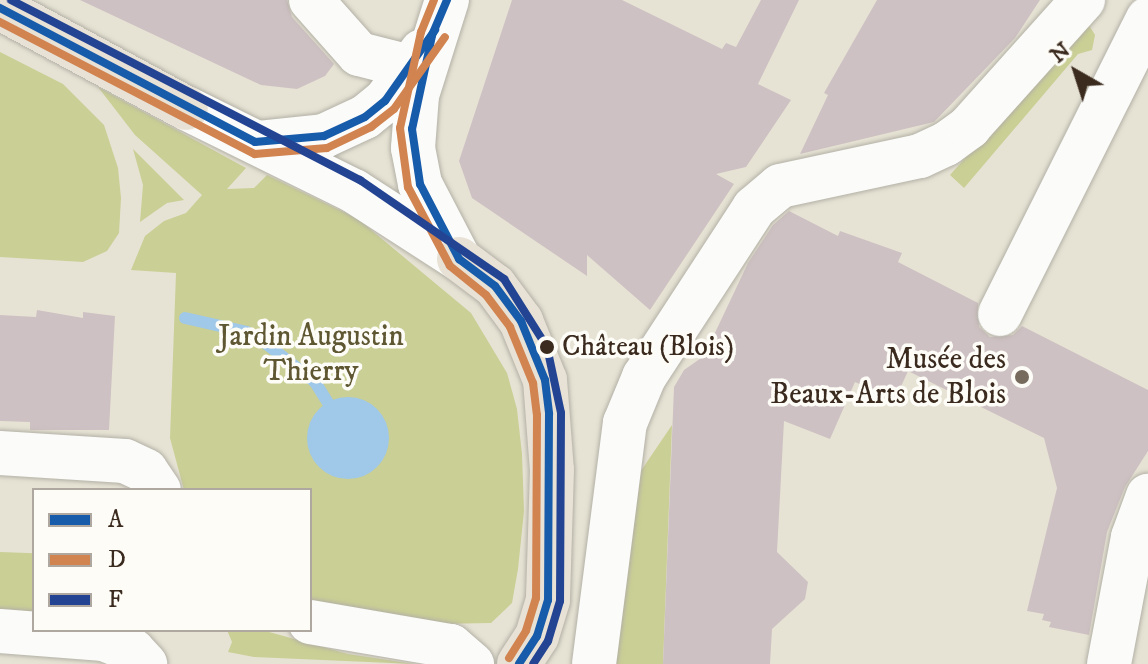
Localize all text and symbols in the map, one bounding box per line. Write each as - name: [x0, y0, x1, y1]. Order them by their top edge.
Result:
- north arrow: [1036, 32, 1116, 112]
- text: N: [1045, 37, 1076, 69]
- park label: Jardin Augustin Thierry: [218, 319, 404, 390]
- place label: Château (Blois): [562, 330, 734, 364]
- marker: Château (Blois): [539, 339, 555, 355]
- place label: Musée des Beaux-Arts de Blois: [770, 342, 1006, 412]
- marker: Musée des Beaux-Arts de Blois: [1013, 368, 1031, 386]
- legend: [32, 488, 312, 632]
- text: A: [108, 505, 123, 535]
- text: D: [108, 545, 126, 575]
- text: F: [108, 585, 123, 615]

